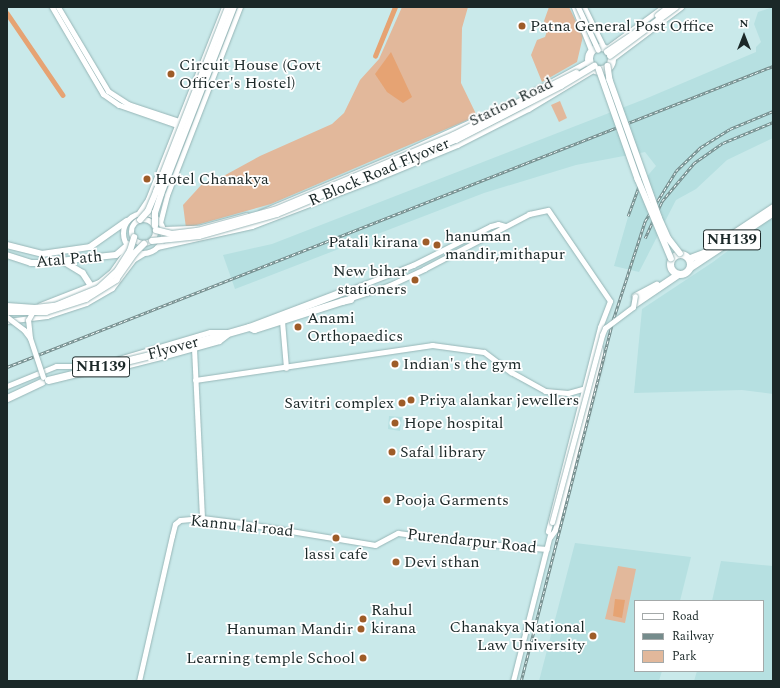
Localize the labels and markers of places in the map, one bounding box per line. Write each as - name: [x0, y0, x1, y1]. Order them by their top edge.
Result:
- place label: Patna General Post Office: [530, 16, 714, 36]
- marker: Patna General Post Office: [517, 21, 527, 31]
- place label: Circuit House (Govt Officer's Hostel): [179, 55, 321, 93]
- marker: Circuit House (Govt Officer's Hostel): [166, 69, 176, 79]
- place label: Hotel Chanakya: [155, 169, 269, 189]
- marker: Hotel Chanakya: [142, 174, 152, 184]
- place label: hanuman mandir,mithapur: [445, 226, 565, 264]
- place label: Patali kirana: [328, 232, 418, 252]
- marker: Patali kirana: [421, 237, 431, 247]
- marker: hanuman mandir,mithapur: [432, 240, 442, 250]
- place label: New bihar stationers: [333, 261, 407, 299]
- marker: New bihar stationers: [410, 275, 420, 285]
- place label: Anami Orthopaedics: [307, 308, 403, 346]
- marker: Anami Orthopaedics: [292, 321, 304, 333]
- place label: Indian's the gym: [403, 354, 521, 374]
- marker: Indian's the gym: [390, 359, 400, 369]
- place label: Priya alankar jewellers: [419, 390, 579, 410]
- place label: Savitri complex: [284, 393, 394, 413]
- marker: Priya alankar jewellers: [406, 395, 416, 405]
- marker: Savitri complex: [397, 398, 407, 408]
- place label: Hope hospital: [404, 413, 504, 433]
- marker: Hope hospital: [389, 417, 401, 429]
- place label: Safal library: [400, 442, 485, 462]
- marker: Safal library: [387, 447, 397, 457]
- place label: Pooja Garments: [395, 490, 509, 510]
- marker: Pooja Garments: [382, 495, 392, 505]
- marker: lassi cafe: [331, 533, 341, 543]
- place label: lassi cafe: [304, 544, 368, 564]
- place label: Devi sthan: [404, 552, 480, 572]
- marker: Devi sthan: [391, 557, 401, 567]
- place label: Rahul kirana: [371, 600, 416, 638]
- marker: Rahul kirana: [358, 614, 368, 624]
- place label: Chanakya National Law University: [449, 617, 585, 655]
- place label: Hanuman Mandir: [226, 619, 353, 639]
- marker: Hanuman Mandir: [356, 624, 366, 634]
- marker: Chanakya National Law University: [588, 631, 598, 641]
- place label: Learning temple School: [186, 648, 355, 668]
- marker: Learning temple School: [358, 653, 368, 663]

